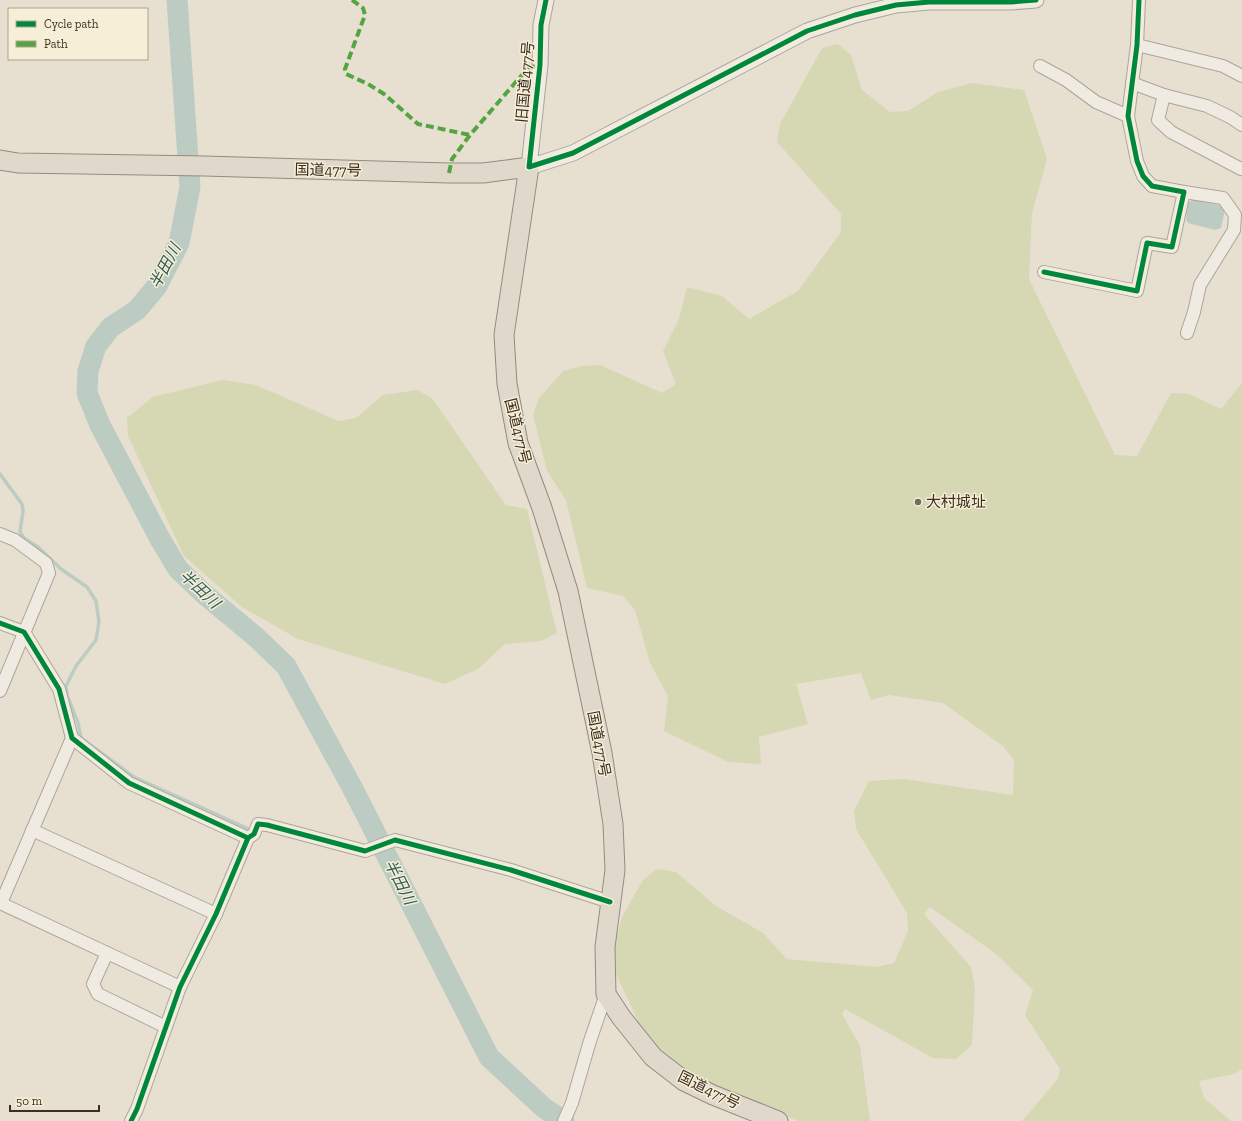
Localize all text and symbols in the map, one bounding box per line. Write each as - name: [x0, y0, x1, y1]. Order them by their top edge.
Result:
- legend: [8, 8, 148, 60]
- text: Cycle path: [44, 17, 99, 31]
- text: Path: [44, 37, 68, 51]
- street label: 旧国道477号: [512, 40, 538, 124]
- street label: 国道477号: [294, 160, 362, 180]
- water label: 半田川: [145, 239, 186, 292]
- street label: 国道477号: [501, 396, 535, 466]
- place label: 大村城址: [926, 493, 986, 511]
- marker: 大村城址: [913, 497, 923, 507]
- water label: 半田川: [176, 566, 225, 614]
- street label: 国道477号: [584, 709, 614, 779]
- water label: 半田川: [381, 856, 420, 909]
- street label: 国道477号: [675, 1067, 743, 1113]
- scale bar: [10, 1087, 99, 1113]
- text: 50 m: [16, 1094, 43, 1108]

